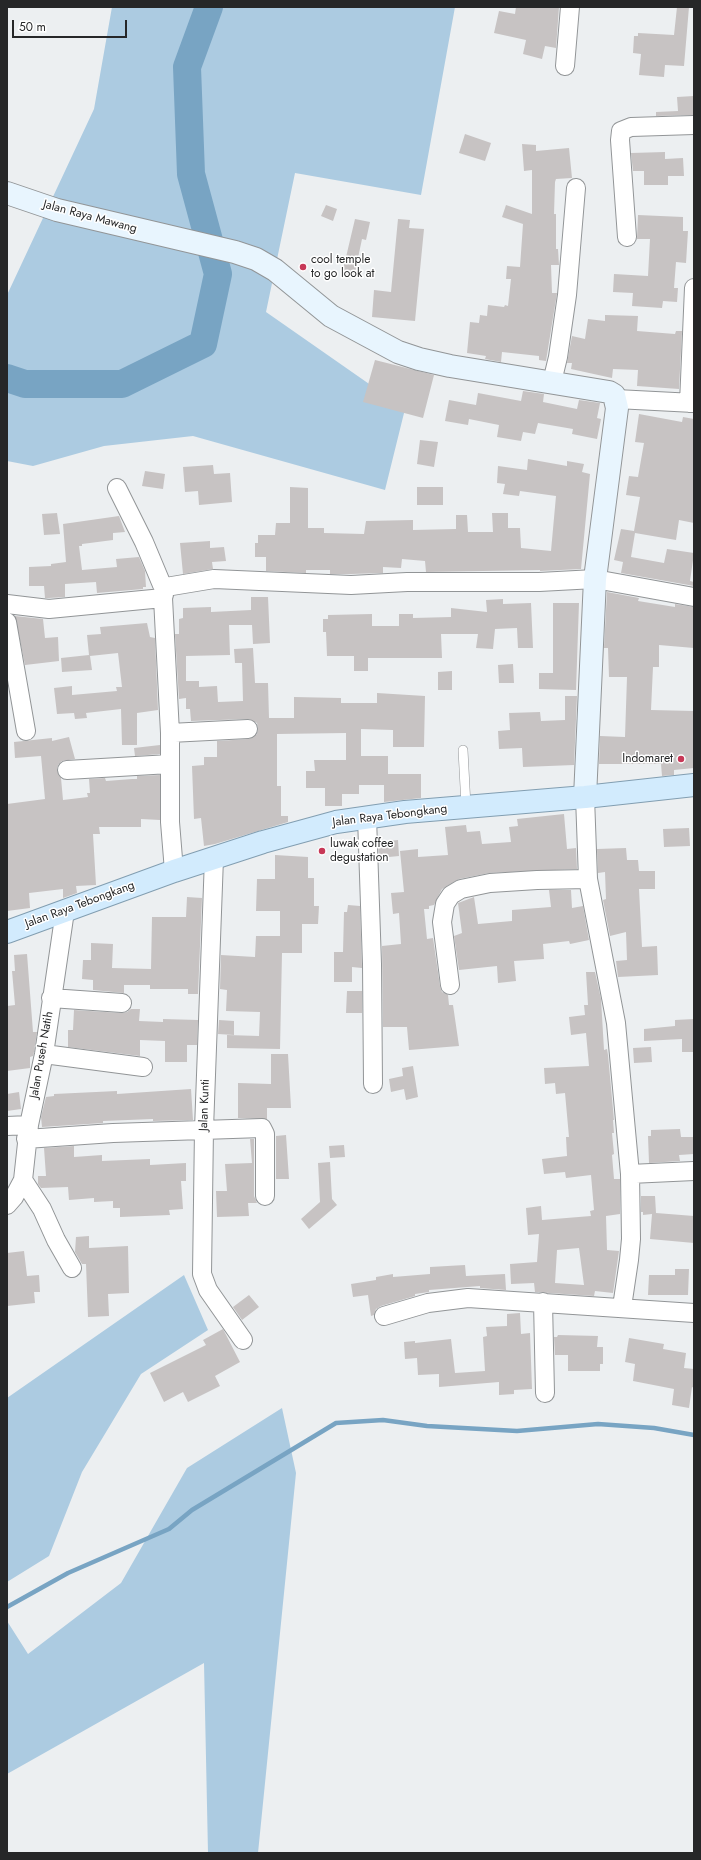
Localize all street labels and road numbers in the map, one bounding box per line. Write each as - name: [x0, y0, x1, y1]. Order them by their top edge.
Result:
- street label: Jalan Raya Mawang: [41, 198, 139, 236]
- street label: Jalan Raya Tebongkang: [332, 802, 448, 830]
- street label: Jalan Raya Tebongkang: [23, 878, 137, 932]
- street label: Jalan Puseh Natih: [27, 1010, 57, 1100]
- street label: Jalan Kunti: [197, 1079, 213, 1131]

